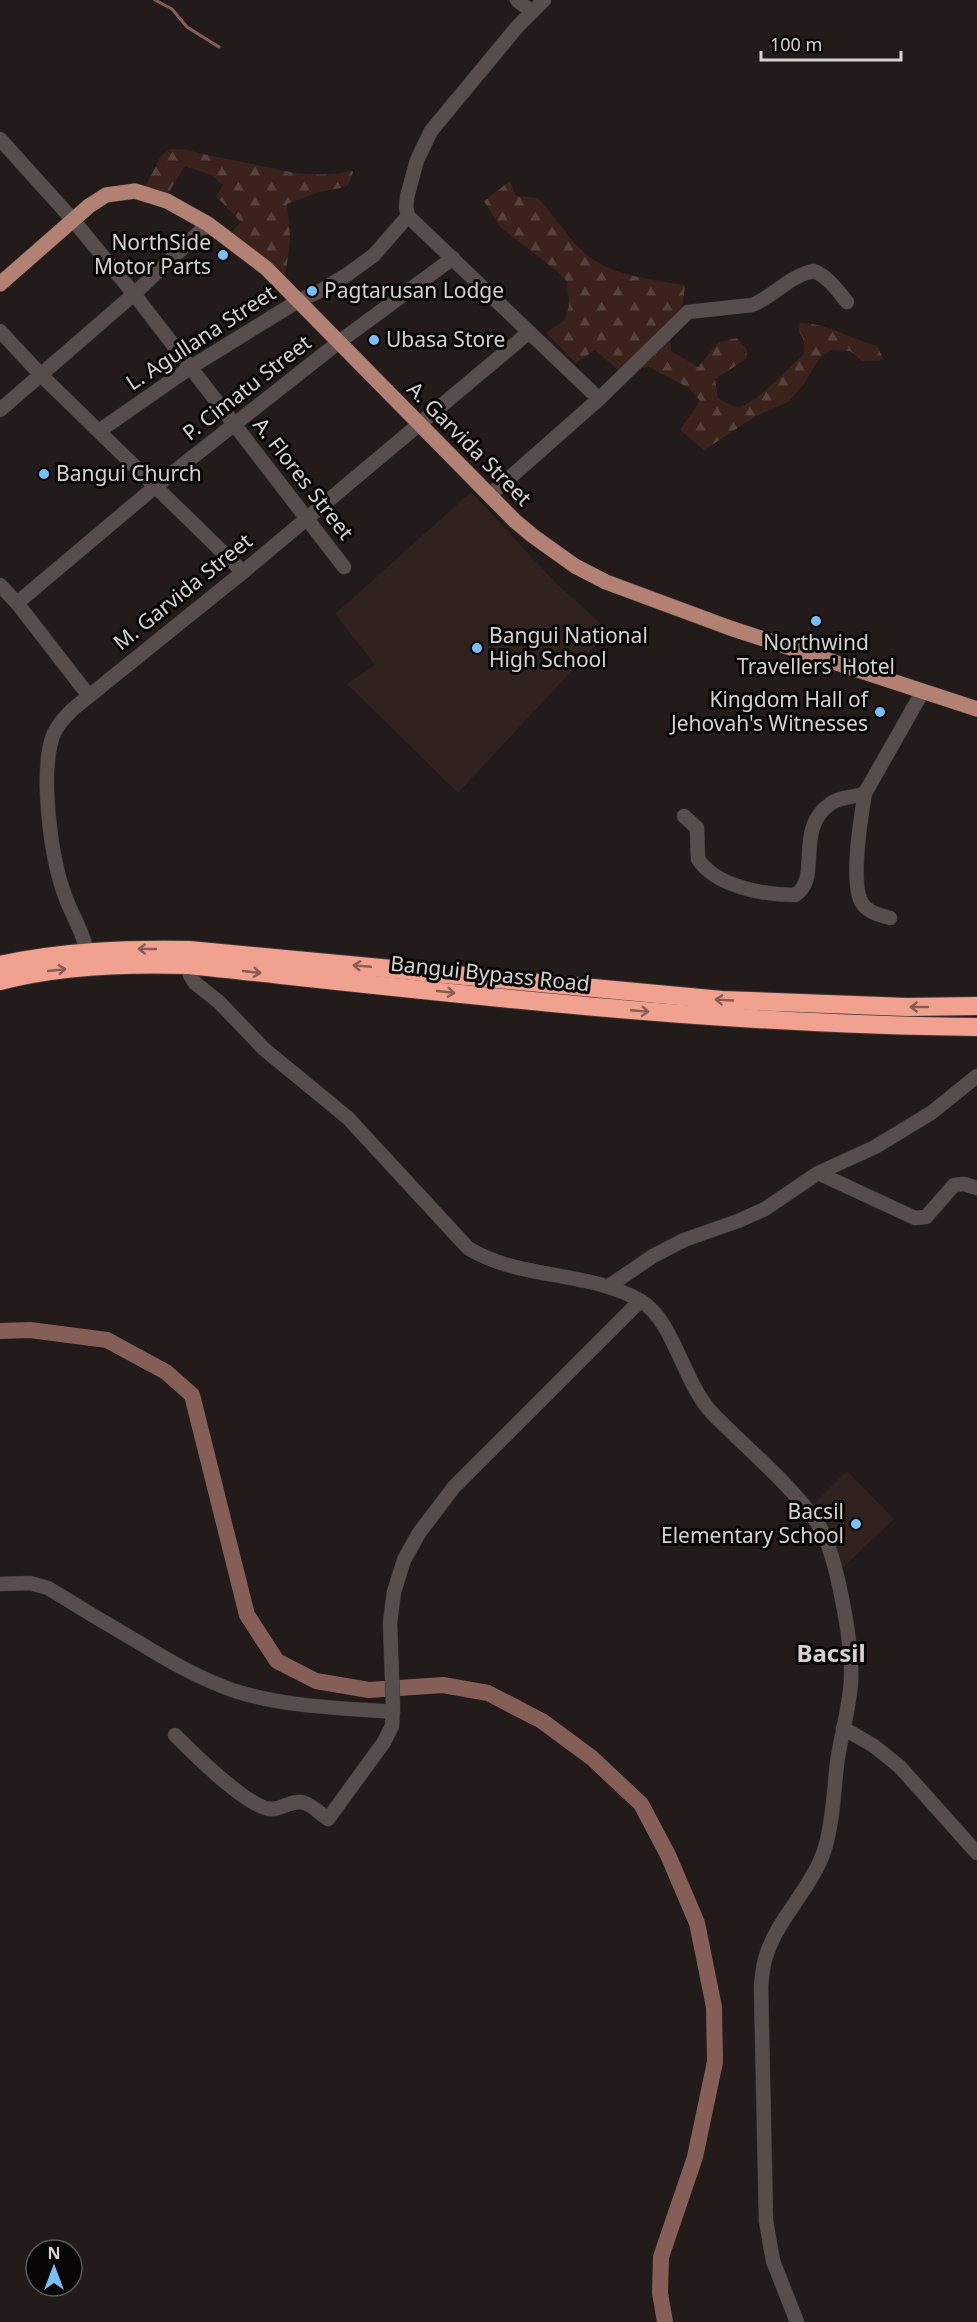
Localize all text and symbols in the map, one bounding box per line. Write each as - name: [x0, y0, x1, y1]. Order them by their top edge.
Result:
- scale bar: [761, 24, 900, 62]
- text: 100 m: [770, 32, 822, 56]
- place label: NorthSide Motor Parts: [94, 228, 211, 280]
- marker: NorthSide Motor Parts: [216, 248, 230, 262]
- place label: Pagtarusan Lodge: [324, 276, 504, 304]
- street label: L. Agullana Street: [120, 278, 281, 396]
- marker: Pagtarusan Lodge: [305, 284, 319, 298]
- place label: Ubasa Store: [386, 325, 505, 353]
- street label: P. Cimatu Street: [176, 328, 317, 446]
- marker: Ubasa Store: [367, 333, 381, 347]
- street label: A. Garvida Street: [401, 375, 538, 512]
- street label: A. Flores Street: [247, 412, 361, 546]
- place label: Bangui Church: [56, 459, 202, 487]
- marker: Bangui Church: [37, 467, 51, 481]
- street label: M. Garvida Street: [107, 526, 258, 656]
- marker: Northwind Travellers' Hotel: [809, 614, 823, 628]
- place label: Bangui National High School: [489, 621, 648, 673]
- place label: Northwind Travellers' Hotel: [737, 628, 895, 680]
- marker: Bangui National High School: [470, 641, 484, 655]
- place label: Kingdom Hall of Jehovah's Witnesses: [669, 685, 870, 737]
- marker: Kingdom Hall of Jehovah's Witnesses: [873, 705, 887, 719]
- one-way arrow: [138, 943, 158, 955]
- street label: Bangui Bypass Road: [389, 949, 591, 997]
- one-way arrow: [353, 960, 373, 971]
- one-way arrow: [47, 965, 67, 976]
- one-way arrow: [241, 967, 261, 978]
- one-way arrow: [435, 987, 455, 998]
- one-way arrow: [714, 995, 734, 1006]
- one-way arrow: [909, 1001, 929, 1013]
- one-way arrow: [629, 1006, 649, 1017]
- place label: Bacsil Elementary School: [661, 1497, 844, 1549]
- marker: Bacsil Elementary School: [849, 1517, 863, 1531]
- district label: Bacsil: [796, 1636, 866, 1669]
- north arrow: [24, 2238, 84, 2298]
- text: N: [47, 2242, 61, 2264]

